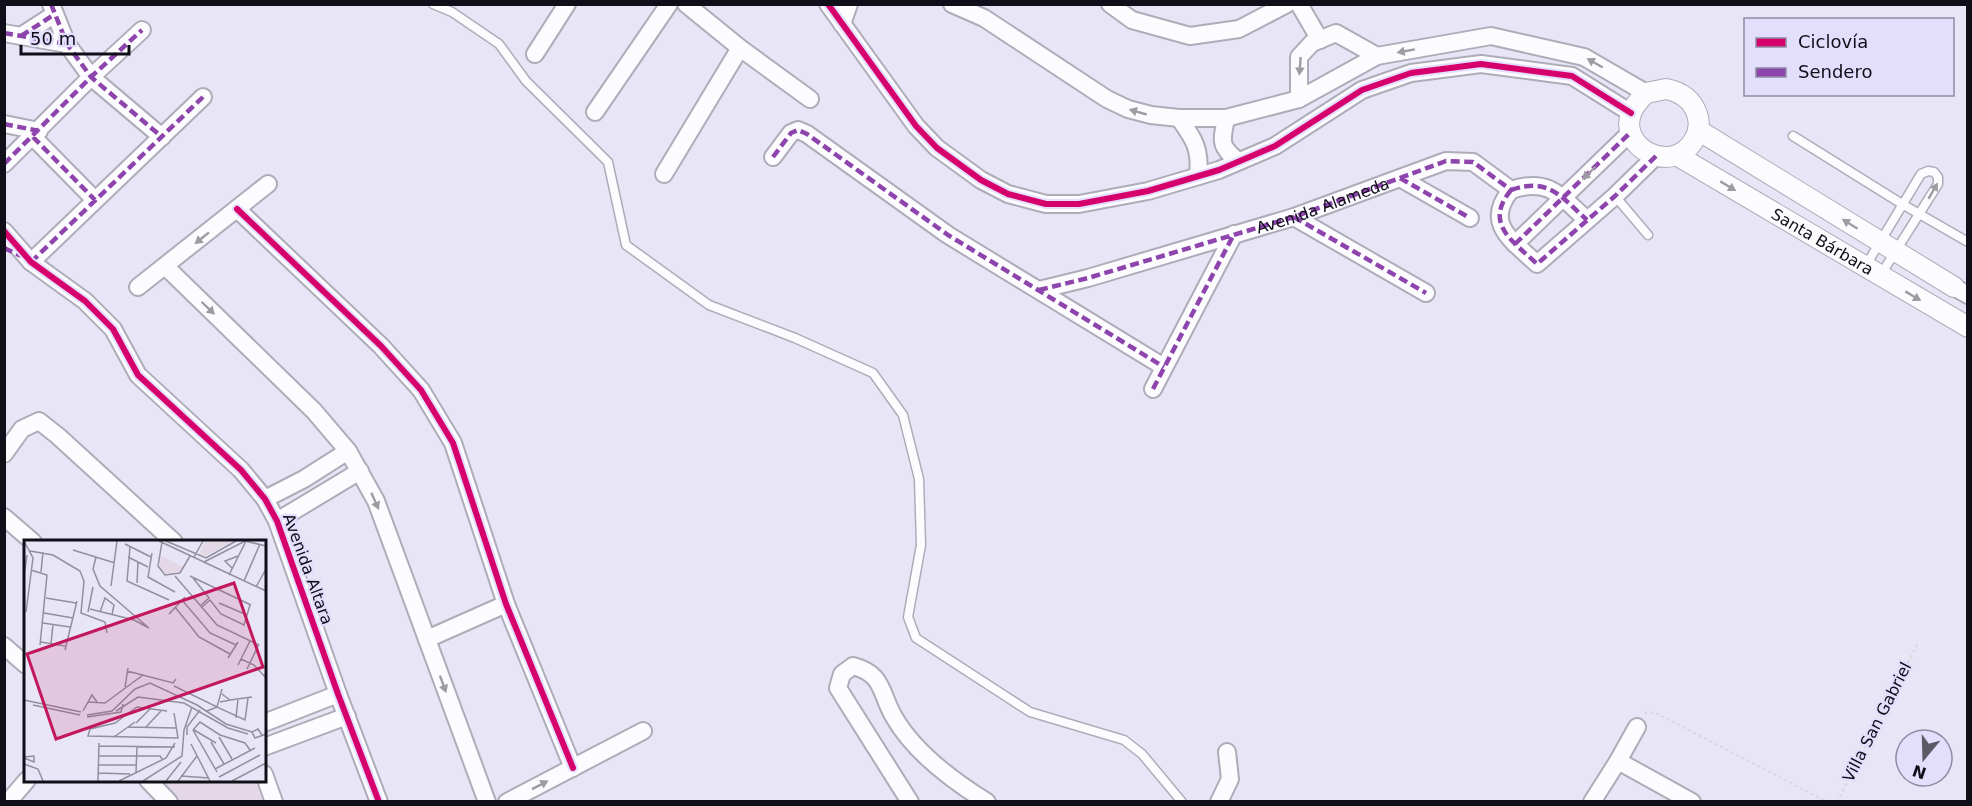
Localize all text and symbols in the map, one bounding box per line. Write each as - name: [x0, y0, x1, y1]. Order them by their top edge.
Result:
- scale bar: [21, 18, 129, 56]
- legend: [1744, 18, 1954, 96]
- text: 50 m: [30, 28, 76, 49]
- text: Ciclovía: [1798, 31, 1868, 52]
- one-way arrow: [1396, 47, 1415, 56]
- one-way arrow: [1295, 57, 1304, 76]
- one-way arrow: [1587, 58, 1603, 69]
- text: Sendero: [1798, 61, 1872, 82]
- one-way arrow: [1129, 106, 1147, 116]
- one-way arrow: [1583, 165, 1597, 179]
- street label: Avenida Alameda: [1254, 173, 1392, 237]
- one-way arrow: [1720, 180, 1736, 191]
- one-way arrow: [1928, 182, 1938, 199]
- street label: Santa Bárbara: [1768, 204, 1877, 279]
- one-way arrow: [1842, 218, 1858, 229]
- one-way arrow: [194, 231, 209, 243]
- one-way arrow: [1905, 291, 1921, 302]
- one-way arrow: [200, 300, 214, 314]
- one-way arrow: [371, 492, 381, 510]
- street label: Avenida Altara: [279, 511, 337, 627]
- inset map: [24, 540, 266, 782]
- street label: Villa San Gabriel: [1839, 659, 1915, 785]
- one-way arrow: [439, 675, 449, 693]
- north arrow: [1894, 728, 1954, 788]
- text: N: [1910, 761, 1929, 783]
- one-way arrow: [532, 780, 549, 790]

